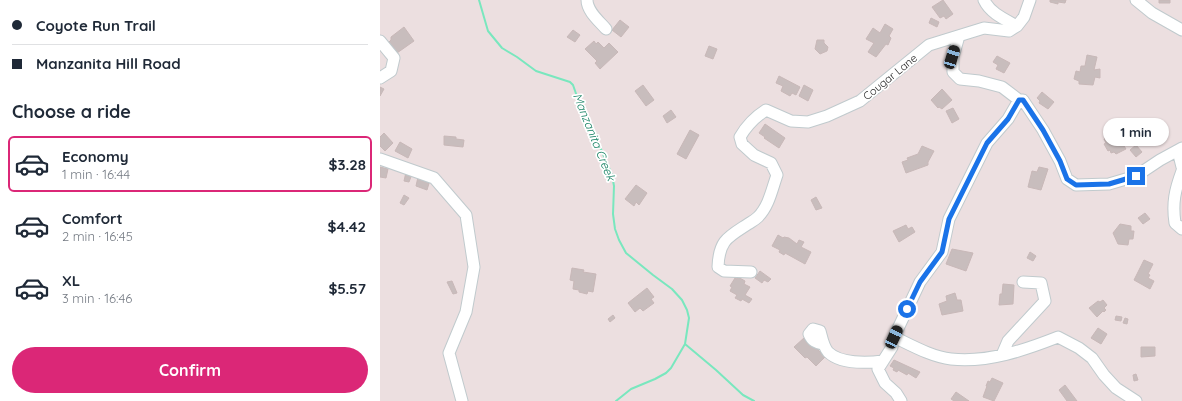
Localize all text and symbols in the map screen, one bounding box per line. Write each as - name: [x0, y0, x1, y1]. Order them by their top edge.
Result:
- text: Coyote Run Trail: [36, 16, 156, 35]
- car: [943, 44, 961, 70]
- street label: Cougar Lane: [860, 51, 920, 103]
- text: Manzanita Hill Road: [36, 54, 181, 73]
- water label: Manzanita Creek: [570, 91, 620, 184]
- text: Choose a ride: [12, 100, 131, 123]
- callout: 1 min: [1103, 118, 1169, 146]
- text: 1 min: [1120, 124, 1152, 140]
- icon: car: [14, 146, 50, 182]
- text: Economy: [62, 147, 129, 166]
- text: $3.28: [328, 155, 366, 174]
- text: 1 min · 16:44: [62, 166, 130, 182]
- route end: [1127, 167, 1145, 185]
- icon: car: [14, 208, 50, 244]
- text: Comfort: [62, 209, 123, 228]
- text: $4.42: [328, 217, 366, 236]
- text: 2 min · 16:45: [62, 228, 133, 244]
- icon: car: [14, 270, 50, 306]
- text: XL: [62, 271, 80, 290]
- text: $5.57: [328, 279, 366, 298]
- text: 3 min · 16:46: [62, 290, 132, 306]
- route start: [898, 300, 916, 318]
- car: [883, 324, 905, 350]
- button: Confirm: [12, 347, 368, 393]

